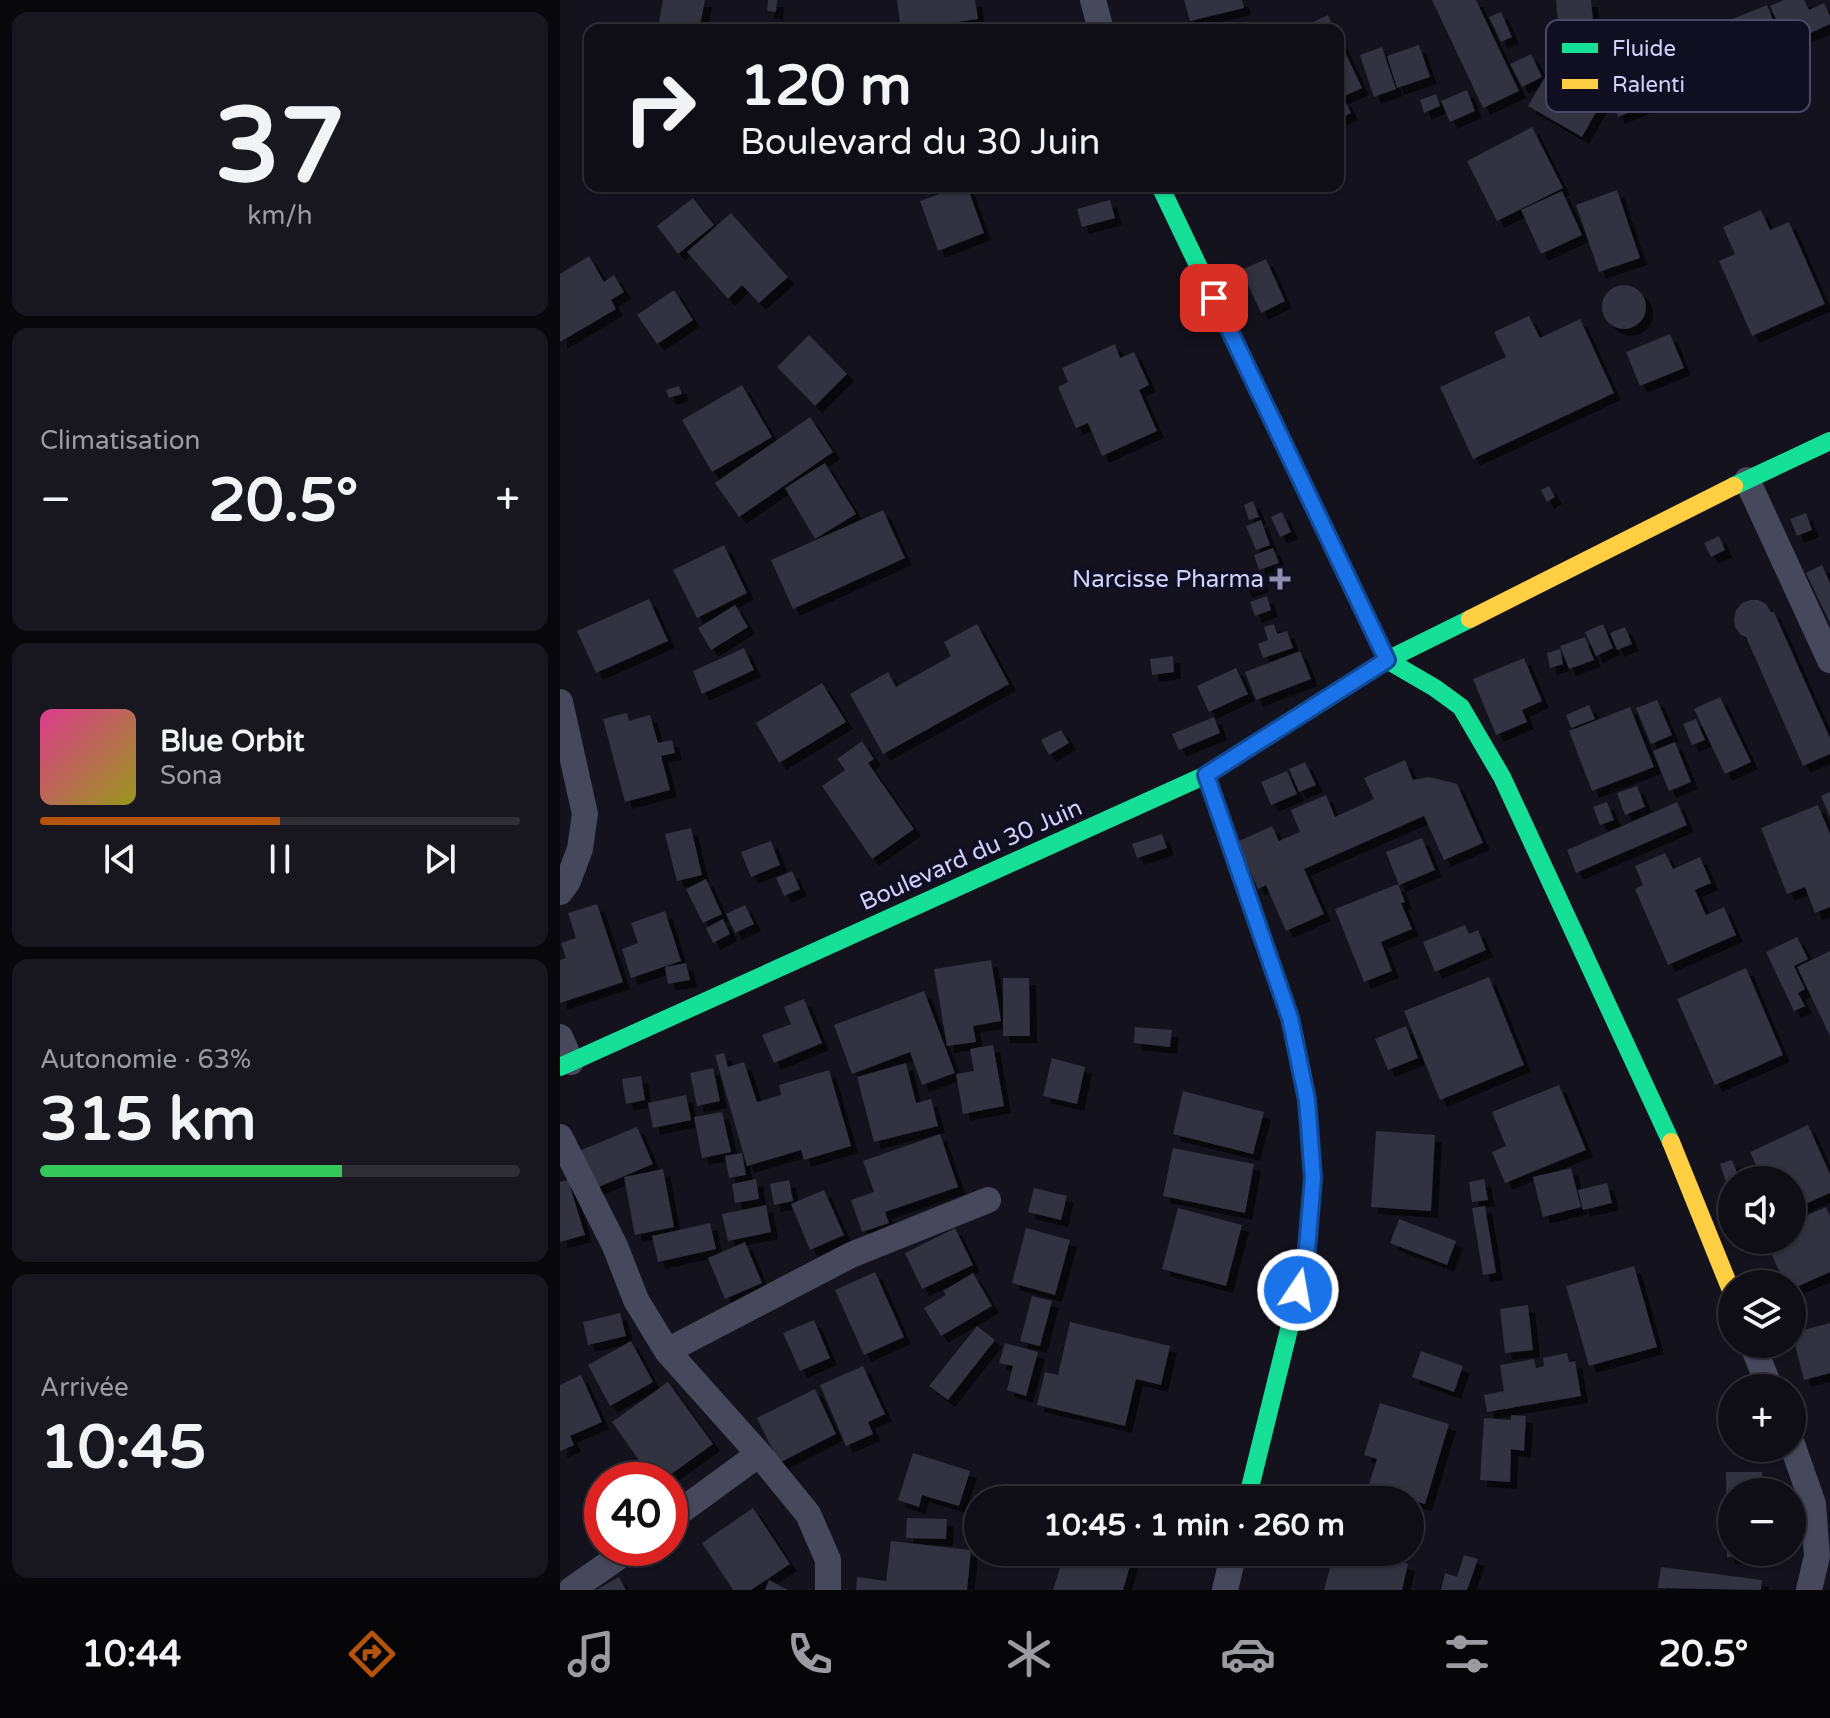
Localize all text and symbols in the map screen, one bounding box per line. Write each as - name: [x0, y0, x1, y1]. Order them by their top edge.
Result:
- legend: [1546, 20, 1810, 112]
- text: Fluide: [1612, 36, 1676, 62]
- text: 120 m: [740, 53, 911, 120]
- icon: right: [608, 56, 712, 160]
- text: Ralenti: [1612, 72, 1685, 98]
- text: 37: [215, 85, 345, 210]
- text: Boulevard du 30 Juin: [740, 121, 1100, 164]
- text: km/h: [247, 200, 313, 231]
- pin: [1180, 264, 1248, 332]
- icon: arrive: [1192, 276, 1236, 320]
- text: Climatisation: [40, 425, 200, 456]
- text: 20.5°: [208, 465, 358, 537]
- text: −: [40, 474, 71, 527]
- text: +: [495, 474, 520, 527]
- place label: Narcisse Pharma: [1072, 565, 1264, 594]
- marker: Narcisse Pharma: [1271, 570, 1289, 588]
- text: Blue Orbit: [160, 723, 305, 760]
- text: Sona: [160, 760, 222, 791]
- street label: Boulevard du 30 Juin: [855, 793, 1087, 917]
- icon: previous: [98, 837, 142, 881]
- icon: pause: [258, 837, 302, 881]
- icon: next: [418, 837, 462, 881]
- text: Autonomie · 63%: [40, 1044, 251, 1075]
- text: 315 km: [40, 1084, 256, 1156]
- map controls: [1718, 1166, 1806, 1566]
- button: sound: [1718, 1166, 1806, 1254]
- position arrow: [1256, 1248, 1340, 1332]
- button: layers: [1718, 1270, 1806, 1358]
- text: Arrivée: [40, 1372, 129, 1403]
- button: +: [1718, 1374, 1806, 1462]
- text: 10:45: [40, 1412, 206, 1484]
- speed limit sign: 40: [584, 1462, 688, 1566]
- button: −: [1718, 1478, 1806, 1566]
- text: 10:45 · 1 min · 260 m: [1043, 1507, 1345, 1544]
- icon: directions: [344, 1626, 400, 1682]
- icon: music: [563, 1626, 619, 1682]
- icon: phone: [782, 1626, 838, 1682]
- icon: climate: [1001, 1626, 1057, 1682]
- icon: car: [1220, 1626, 1276, 1682]
- icon: filters: [1439, 1626, 1495, 1682]
- text: 10:44: [82, 1633, 181, 1676]
- text: 20.5°: [1658, 1633, 1748, 1676]

